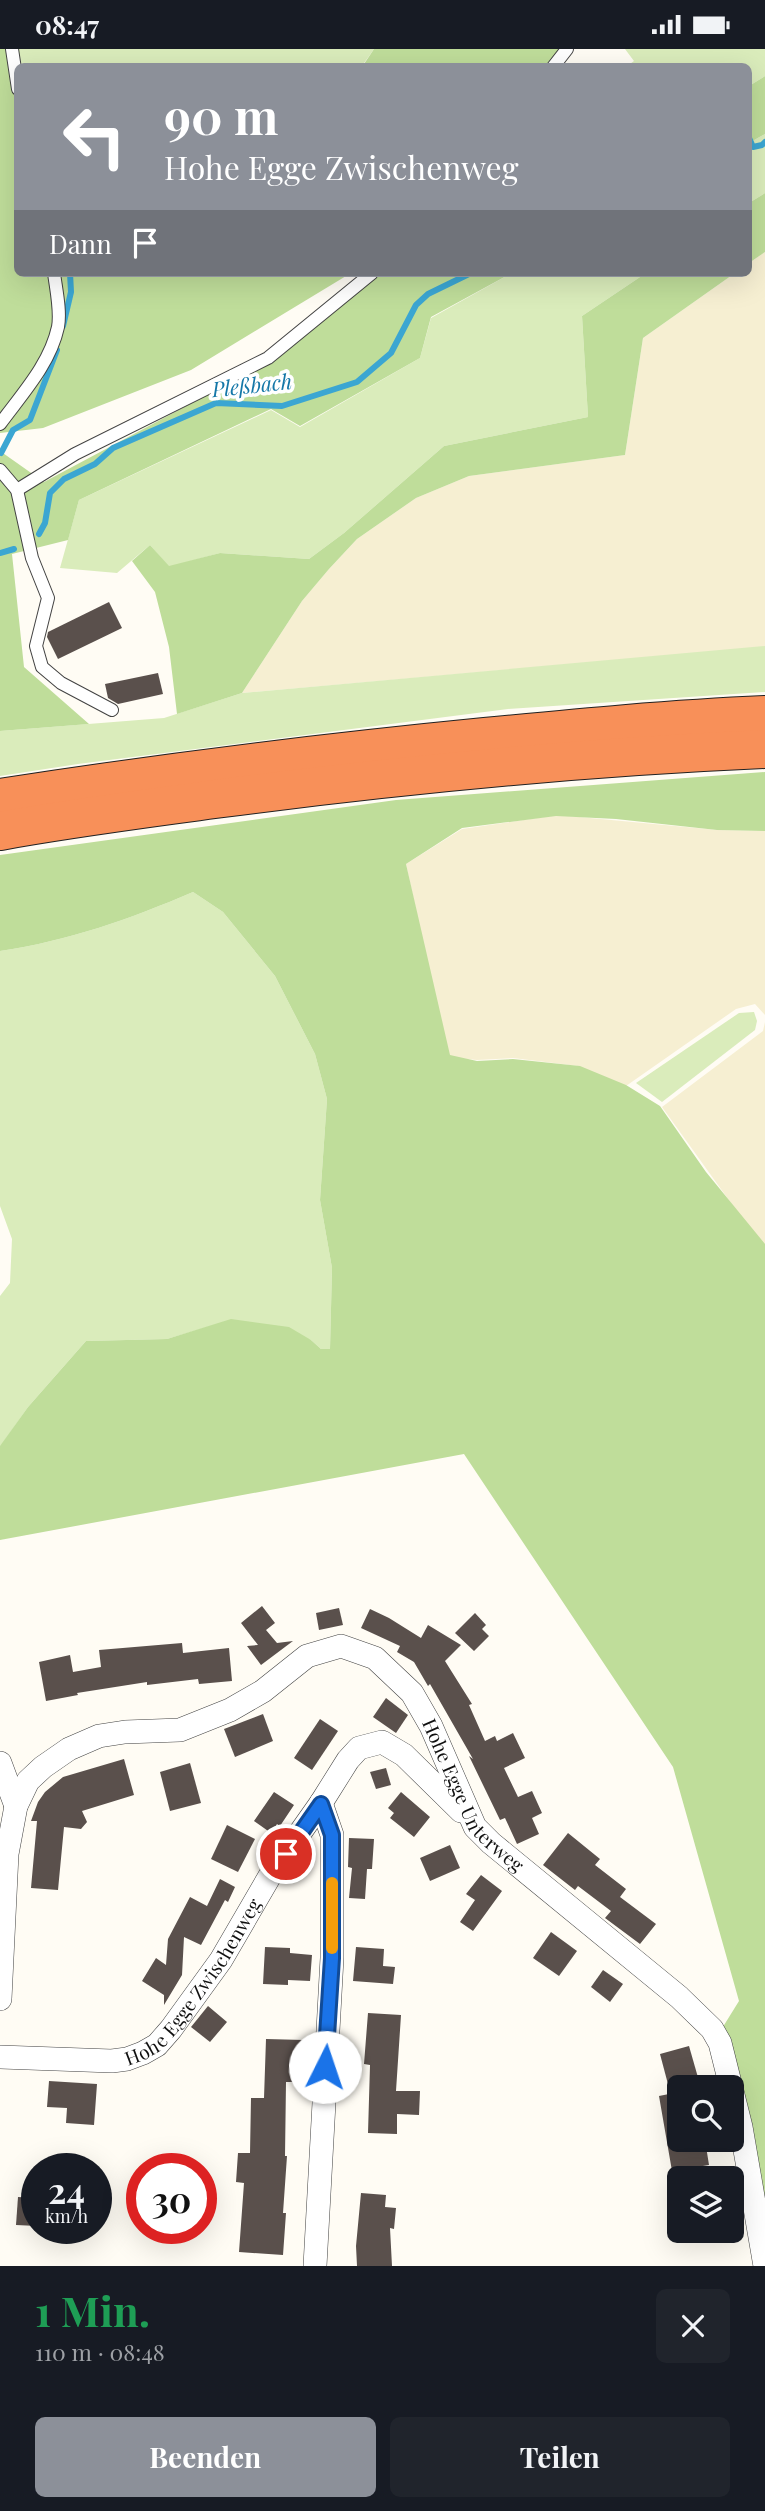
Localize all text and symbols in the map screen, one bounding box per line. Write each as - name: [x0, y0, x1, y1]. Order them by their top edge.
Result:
- text: 08:47: [35, 7, 99, 42]
- text: 90 m: [164, 82, 278, 147]
- icon: left: [49, 91, 140, 182]
- text: Hohe Egge Zwischenweg: [164, 145, 519, 188]
- icon: arrive: [126, 224, 164, 262]
- text: Dann: [49, 226, 112, 261]
- water label: Pleßbach: [209, 366, 293, 402]
- street label: Hohe Egge Unterweg: [417, 1714, 530, 1877]
- pin: [256, 1824, 316, 1884]
- icon: arrive: [267, 1835, 305, 1873]
- street label: Hohe Egge Zwischenweg: [121, 1893, 266, 2071]
- position arrow: [288, 2030, 362, 2104]
- map controls: [667, 2075, 744, 2243]
- button: search: [667, 2075, 744, 2152]
- speed limit sign: 30: [126, 2153, 217, 2244]
- text: 24: [48, 2166, 85, 2213]
- button: layers: [667, 2166, 744, 2243]
- text: km/h: [45, 2204, 88, 2228]
- text: 1 Min.: [35, 2282, 150, 2338]
- button: close: [656, 2289, 730, 2363]
- text: 110 m · 08:48: [35, 2336, 165, 2367]
- button: Beenden: [35, 2417, 376, 2497]
- button: Teilen: [390, 2417, 730, 2497]

